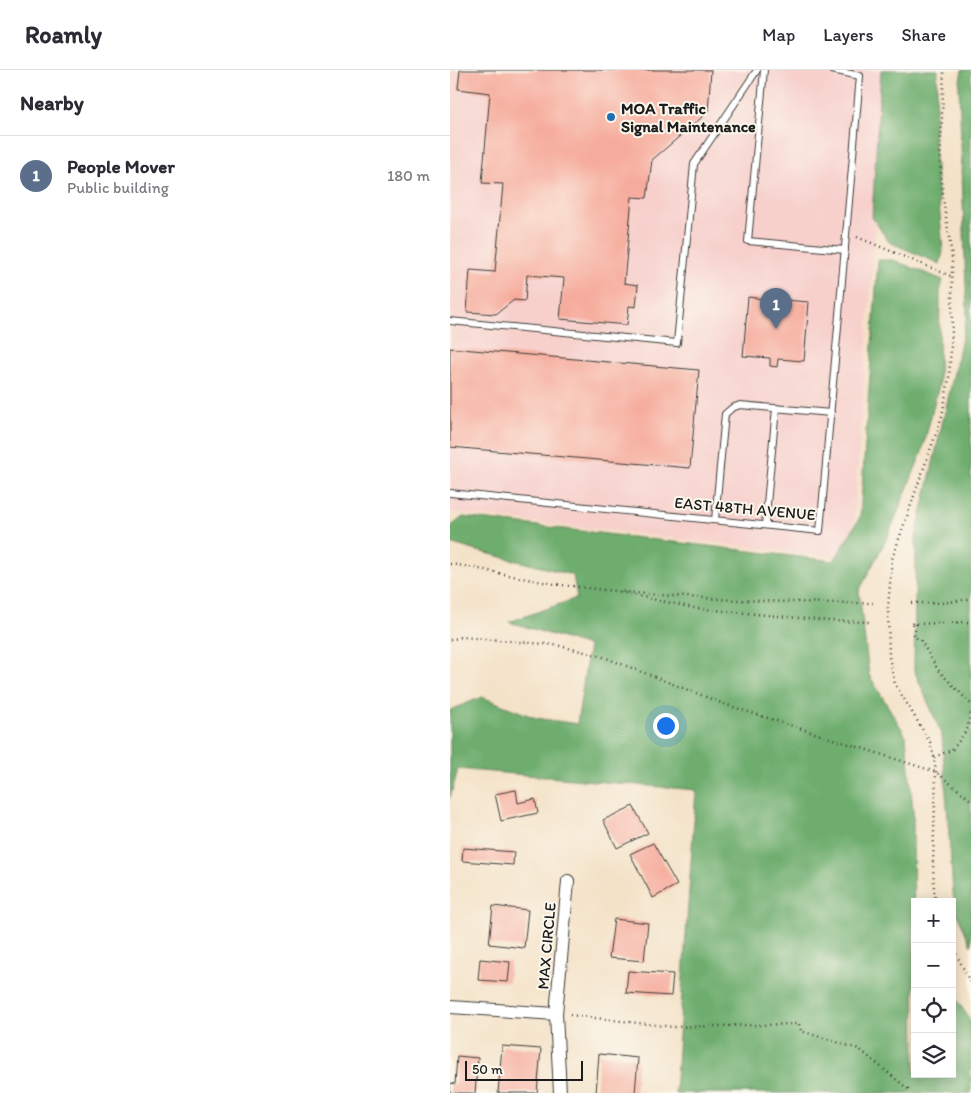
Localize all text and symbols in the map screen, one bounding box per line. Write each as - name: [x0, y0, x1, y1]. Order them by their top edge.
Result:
- text: Roamly: [25, 20, 102, 49]
- text: Map: [762, 24, 795, 46]
- text: Layers: [823, 24, 873, 46]
- text: Share: [901, 24, 946, 46]
- text: Nearby: [20, 90, 84, 115]
- place label: MOA Traffic Signal Maintenance: [621, 99, 756, 137]
- marker: MOA Traffic Signal Maintenance: [605, 111, 617, 123]
- text: People Mover: [67, 155, 175, 178]
- text: 1: [32, 166, 40, 185]
- text: 180 m: [387, 166, 430, 185]
- text: Public building: [67, 178, 169, 197]
- pin: 1: [760, 288, 792, 329]
- street label: EAST 48TH AVENUE: [674, 493, 816, 524]
- your location: [653, 713, 679, 739]
- map controls: [911, 898, 956, 1078]
- button: +: [911, 898, 956, 943]
- street label: MAX CIRCLE: [533, 901, 560, 990]
- button: −: [911, 943, 956, 988]
- button: locate: [911, 988, 956, 1033]
- button: layers: [911, 1033, 956, 1078]
- scale bar: [465, 1058, 582, 1081]
- text: 50 m: [472, 1061, 503, 1078]

